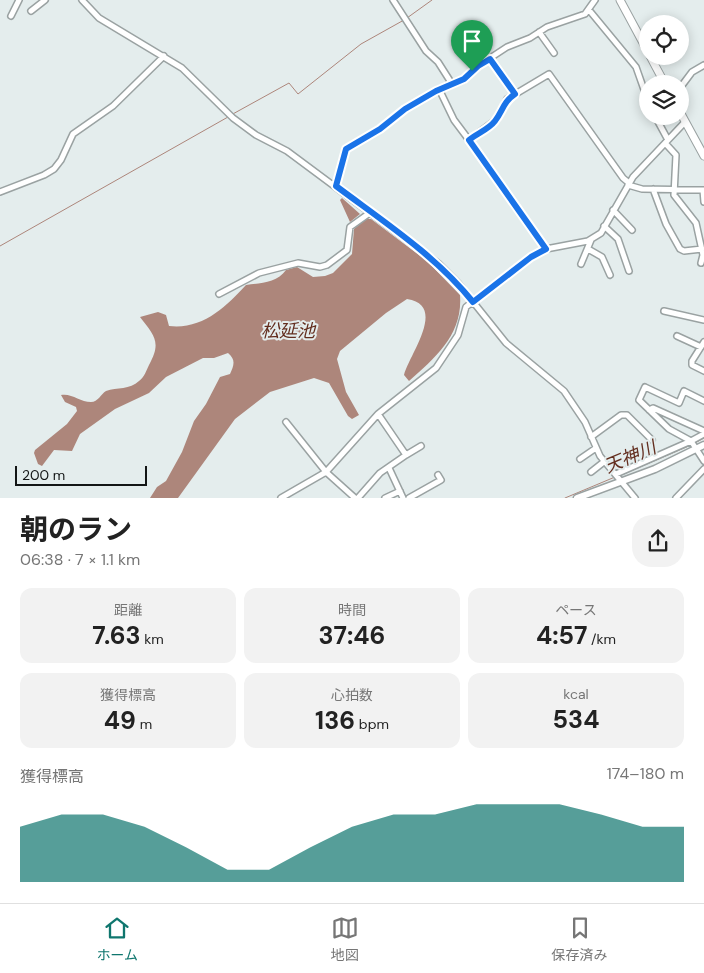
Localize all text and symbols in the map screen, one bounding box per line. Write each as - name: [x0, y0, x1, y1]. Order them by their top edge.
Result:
- map controls: [639, 15, 689, 125]
- button: locate: [639, 15, 689, 65]
- pin: [451, 20, 493, 71]
- icon: arrive: [458, 27, 486, 55]
- button: layers: [639, 75, 689, 125]
- water label: 松延池: [261, 319, 317, 343]
- water label: 天神川: [600, 435, 661, 479]
- scale bar: [15, 463, 148, 486]
- text: 200 m: [22, 466, 65, 484]
- text: 朝のラン: [20, 511, 132, 548]
- button: share: [632, 515, 684, 567]
- text: 06:38 · 7 × 1.1 km: [20, 549, 140, 570]
- text: 距離: [114, 601, 142, 619]
- text: 時間: [338, 601, 366, 619]
- text: ペース: [555, 601, 597, 619]
- text: 7.63: [92, 619, 141, 652]
- text: 37:46: [319, 619, 385, 652]
- text: 4:57: [536, 619, 587, 652]
- text: km: [141, 630, 164, 648]
- text: /km: [587, 630, 616, 648]
- text: kcal: [563, 685, 589, 703]
- text: 獲得標高: [100, 686, 156, 704]
- text: 心拍数: [331, 686, 373, 704]
- text: 534: [553, 703, 599, 736]
- text: 49: [104, 704, 136, 737]
- text: 136: [315, 704, 355, 737]
- text: m: [136, 715, 152, 733]
- text: bpm: [355, 715, 389, 733]
- text: 174–180 m: [607, 763, 684, 784]
- text: 獲得標高: [20, 766, 84, 787]
- tab: ホーム: [96, 914, 138, 964]
- tab: 地図: [331, 914, 359, 964]
- tab: 保存済み: [552, 914, 608, 964]

